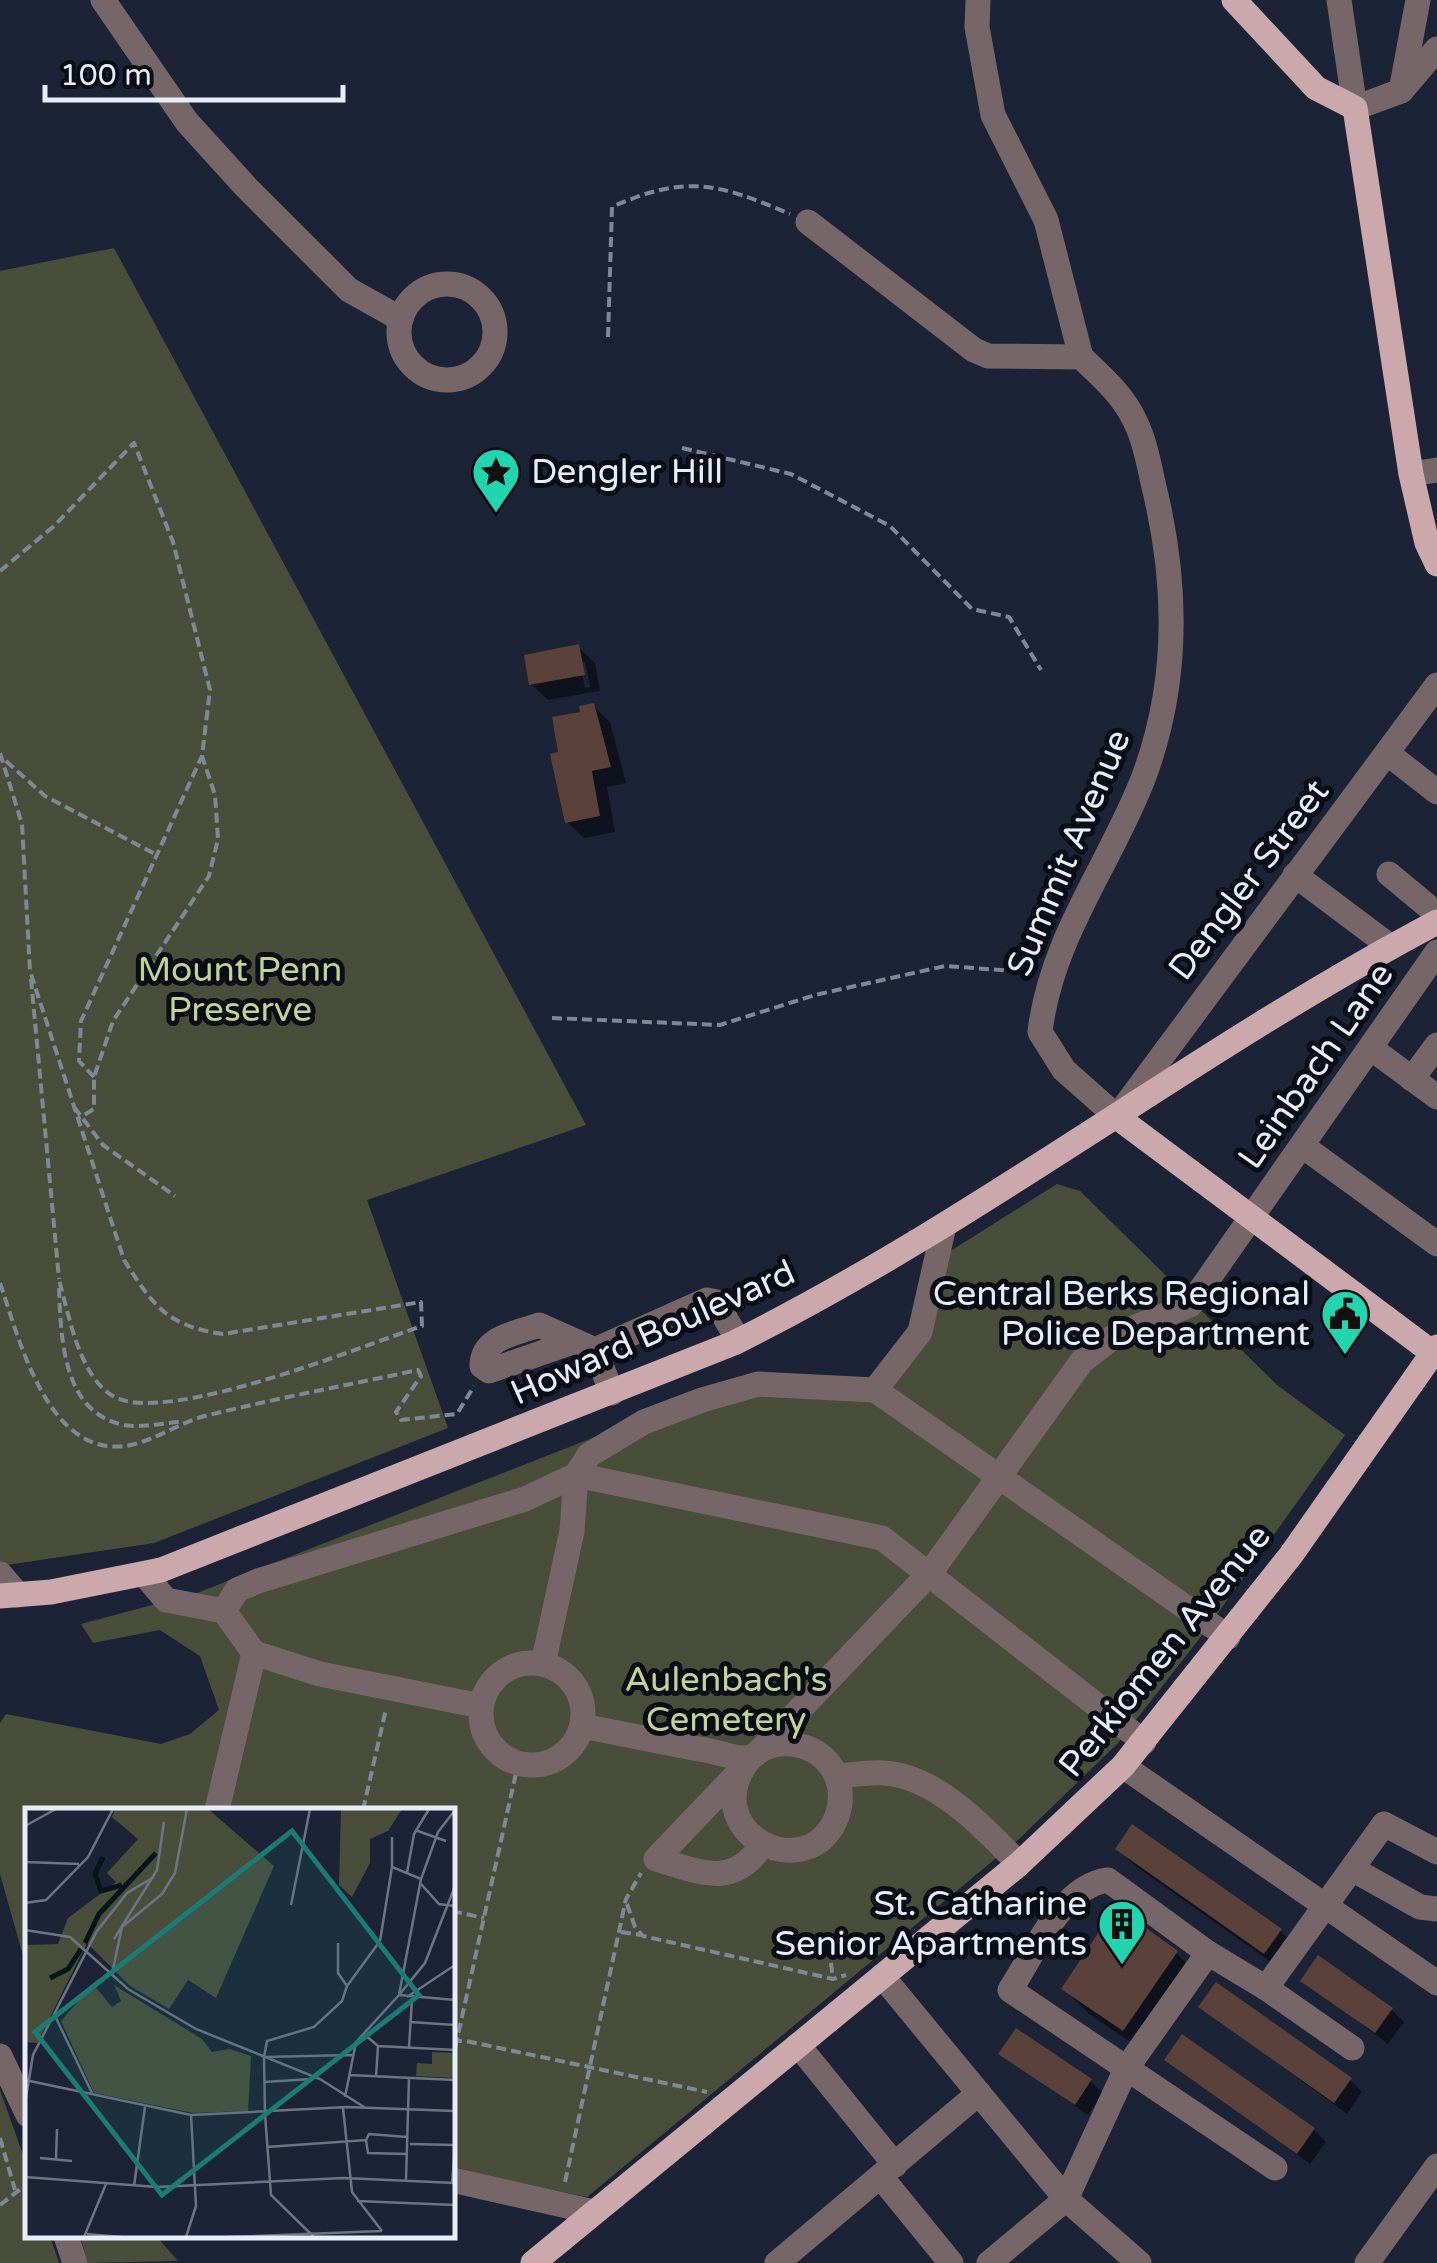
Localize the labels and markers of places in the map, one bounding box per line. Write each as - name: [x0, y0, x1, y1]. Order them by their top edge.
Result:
- place icon: Dengler Hill: [470, 446, 522, 514]
- place label: Dengler Hill: [531, 451, 723, 493]
- place label: Central Berks Regional Police Department: [933, 1273, 1310, 1355]
- public building icon: Central Berks Regional Police Department: [1319, 1288, 1371, 1356]
- place label: St. Catharine Senior Apartments: [774, 1883, 1087, 1965]
- building icon: St. Catharine Senior Apartments: [1096, 1898, 1148, 1966]

